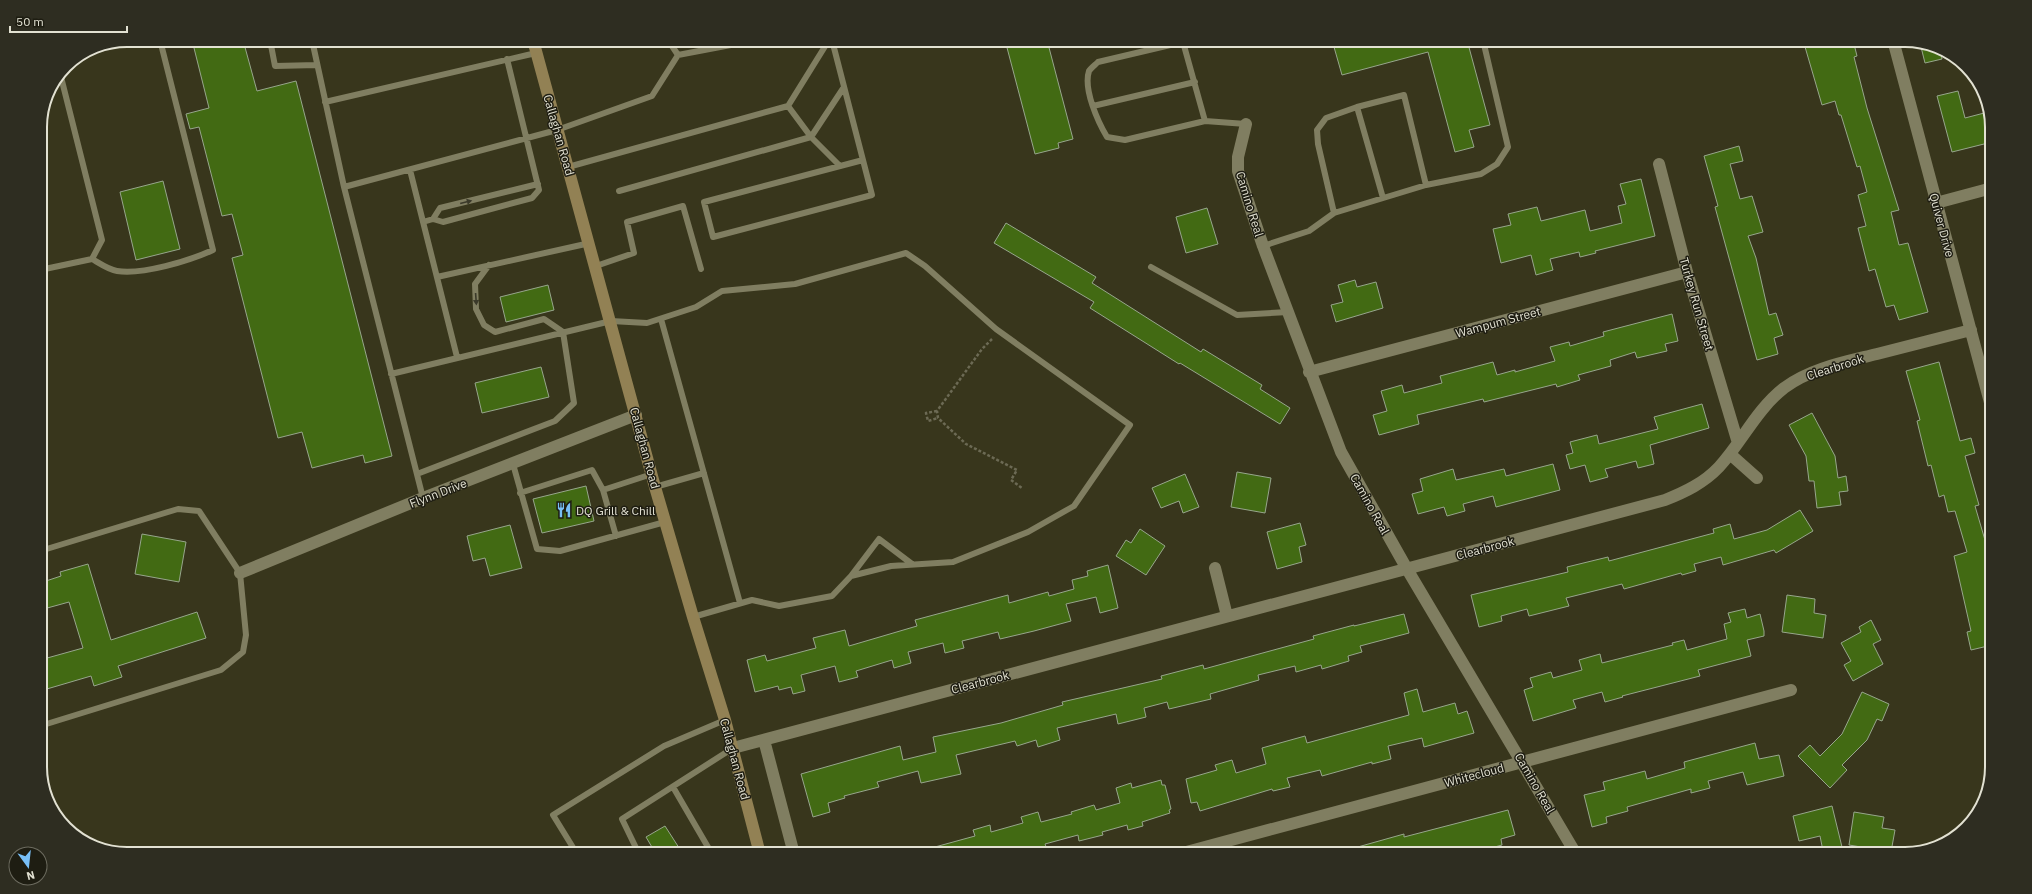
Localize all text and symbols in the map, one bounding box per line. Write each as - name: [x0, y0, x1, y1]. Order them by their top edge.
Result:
- scale bar: [10, 8, 127, 34]
- text: 50 m: [16, 14, 44, 29]
- street label: Callaghan Road: [540, 93, 578, 177]
- street label: Camino Real: [1233, 170, 1267, 238]
- street label: Quiver Drive: [1926, 191, 1958, 259]
- one-way arrow: [460, 199, 472, 205]
- street label: Turkey Run Street: [1677, 256, 1717, 352]
- one-way arrow: [472, 293, 479, 305]
- street label: Wampum Street: [1454, 303, 1542, 341]
- street label: Clearbrook: [1805, 351, 1866, 383]
- street label: Callaghan Road: [627, 406, 663, 490]
- street label: Camino Real: [1347, 471, 1393, 537]
- street label: Flynn Drive: [407, 475, 469, 511]
- restaurant icon: DQ Grill & Chill: [555, 501, 573, 519]
- place label: DQ Grill & Chill: [576, 503, 655, 518]
- street label: Clearbrook: [1454, 533, 1516, 563]
- street label: Clearbrook: [949, 667, 1011, 697]
- street label: Callaghan Road: [717, 717, 753, 801]
- street label: Camino Real: [1512, 750, 1558, 816]
- street label: Whitecloud: [1443, 760, 1505, 790]
- north arrow: [8, 846, 48, 886]
- text: N: [25, 868, 36, 883]

